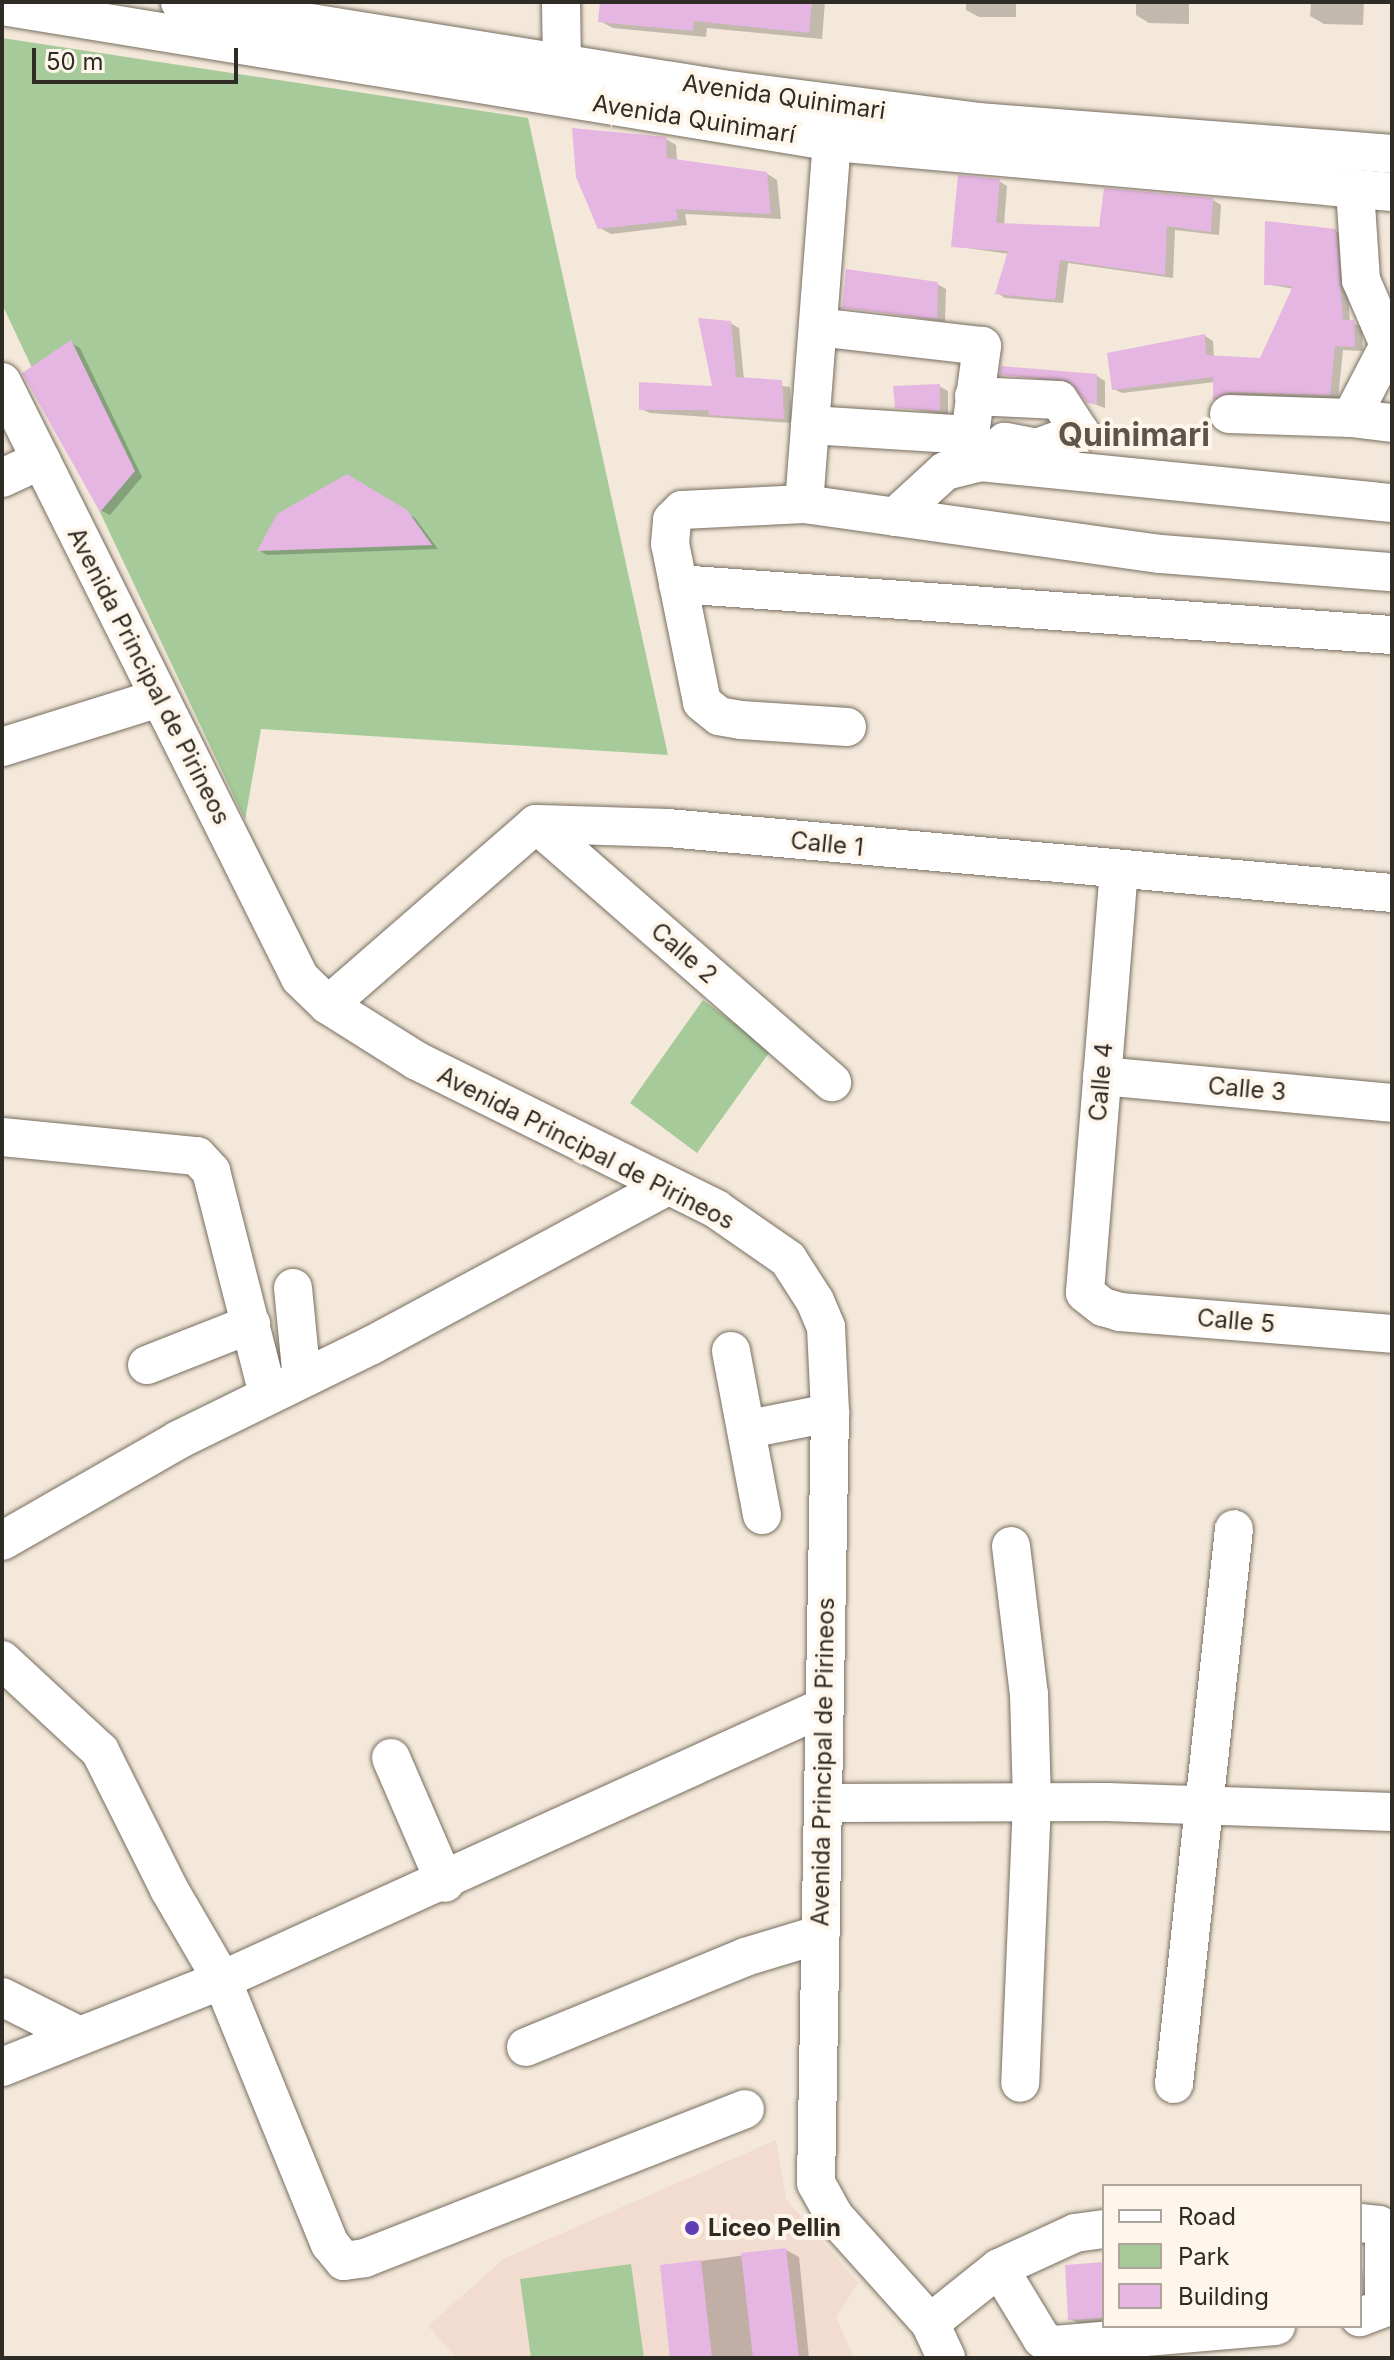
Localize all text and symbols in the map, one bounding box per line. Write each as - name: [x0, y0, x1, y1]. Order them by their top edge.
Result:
- scale bar: [36, 32, 242, 82]
- text: 50 m: [46, 47, 104, 76]
- street label: Avenida Quinimari: [681, 68, 887, 126]
- street label: Avenida Quinimarí: [591, 89, 797, 149]
- district label: Quinimari: [1058, 416, 1210, 454]
- street label: Avenida Principal de Pirineos: [61, 523, 237, 829]
- street label: Calle 1: [789, 826, 865, 862]
- street label: Calle 2: [645, 917, 723, 989]
- street label: Calle 4: [1083, 1041, 1119, 1123]
- street label: Avenida Principal de Pirineos: [433, 1060, 739, 1236]
- street label: Calle 3: [1207, 1071, 1287, 1107]
- street label: Calle 5: [1196, 1303, 1276, 1339]
- street label: Avenida Principal de Pirineos: [806, 1597, 840, 1927]
- legend: [1102, 2184, 1362, 2328]
- text: Road: [1178, 2202, 1236, 2231]
- place label: Liceo Pellin: [708, 2214, 841, 2242]
- marker: Liceo Pellin: [683, 2219, 701, 2237]
- text: Park: [1178, 2242, 1229, 2271]
- text: Building: [1178, 2282, 1269, 2311]

